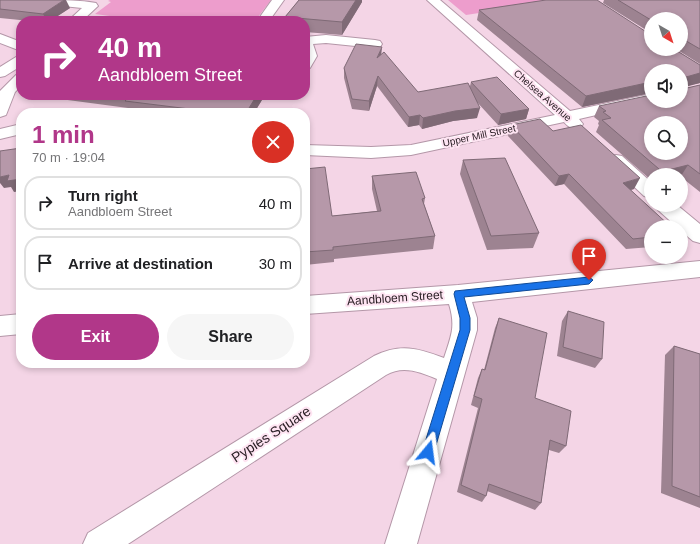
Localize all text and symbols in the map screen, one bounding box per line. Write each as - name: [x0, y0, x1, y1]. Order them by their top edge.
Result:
- north arrow: [644, 12, 688, 56]
- map controls: [644, 12, 688, 264]
- icon: right: [32, 32, 84, 84]
- text: 40 m: [98, 32, 162, 63]
- button: sound: [644, 64, 688, 108]
- text: Aandbloem Street: [98, 65, 242, 85]
- street label: Chelsea Avenue: [512, 67, 574, 124]
- button: search: [644, 116, 688, 160]
- text: 1 min: [32, 121, 95, 148]
- button: close: [252, 121, 294, 163]
- street label: Upper Mill Street: [442, 122, 517, 149]
- text: 70 m · 19:04: [32, 150, 105, 165]
- button: +: [644, 168, 688, 212]
- text: Turn right: [68, 187, 138, 204]
- icon: right: [34, 192, 56, 214]
- text: 40 m: [259, 195, 292, 212]
- text: Aandbloem Street: [68, 204, 172, 219]
- button: −: [644, 220, 688, 264]
- pin: [572, 239, 606, 280]
- icon: arrive: [578, 245, 600, 267]
- icon: arrive: [34, 252, 56, 274]
- text: Arrive at destination: [68, 255, 213, 272]
- text: 30 m: [259, 255, 292, 272]
- street label: Aandbloem Street: [347, 288, 444, 308]
- button: Exit: [32, 314, 159, 360]
- button: Share: [167, 314, 294, 360]
- street label: Pypies Square: [228, 402, 314, 466]
- position arrow: [407, 431, 449, 473]

